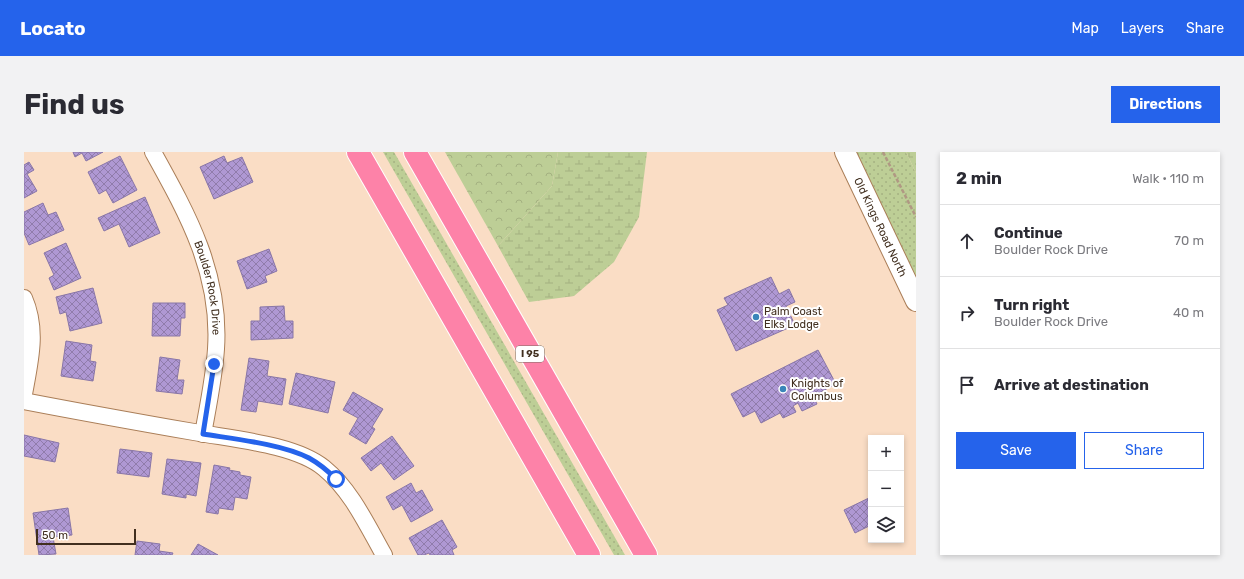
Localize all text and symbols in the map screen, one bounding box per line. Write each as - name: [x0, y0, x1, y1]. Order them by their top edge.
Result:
- text: Locato: [20, 17, 86, 40]
- text: Map: [1072, 20, 1099, 37]
- text: Layers: [1121, 20, 1164, 37]
- text: Share: [1186, 20, 1224, 37]
- button: Directions: [1111, 86, 1220, 123]
- text: Find us: [24, 88, 124, 121]
- text: 2 min: [956, 168, 1002, 188]
- text: Walk · 110 m: [1132, 171, 1204, 186]
- street label: Old Kings Road North: [852, 175, 910, 279]
- text: Continue: [994, 224, 1063, 242]
- icon: ahead: [956, 230, 978, 252]
- text: 70 m: [1174, 233, 1204, 248]
- street label: Boulder Rock Drive: [192, 239, 223, 335]
- text: Boulder Rock Drive: [994, 242, 1108, 257]
- text: Turn right: [994, 296, 1069, 314]
- icon: right: [956, 302, 978, 324]
- place label: Palm Coast Elks Lodge: [764, 305, 822, 331]
- text: 40 m: [1173, 305, 1204, 320]
- marker: Palm Coast Elks Lodge: [751, 312, 761, 322]
- text: Boulder Rock Drive: [994, 314, 1108, 329]
- road number: I 95: [516, 346, 544, 362]
- route end: [205, 355, 223, 373]
- icon: arrive: [956, 374, 978, 396]
- text: Arrive at destination: [994, 376, 1149, 394]
- place label: Knights of Columbus: [791, 377, 844, 403]
- marker: Knights of Columbus: [778, 384, 788, 394]
- button: Save: [956, 432, 1076, 469]
- button: Share: [1084, 432, 1204, 469]
- map controls: [868, 435, 904, 543]
- button: +: [868, 435, 904, 471]
- route start: [327, 470, 345, 488]
- button: −: [868, 471, 904, 507]
- button: layers: [868, 507, 904, 543]
- scale bar: [36, 527, 136, 546]
- text: 50 m: [42, 529, 68, 542]

